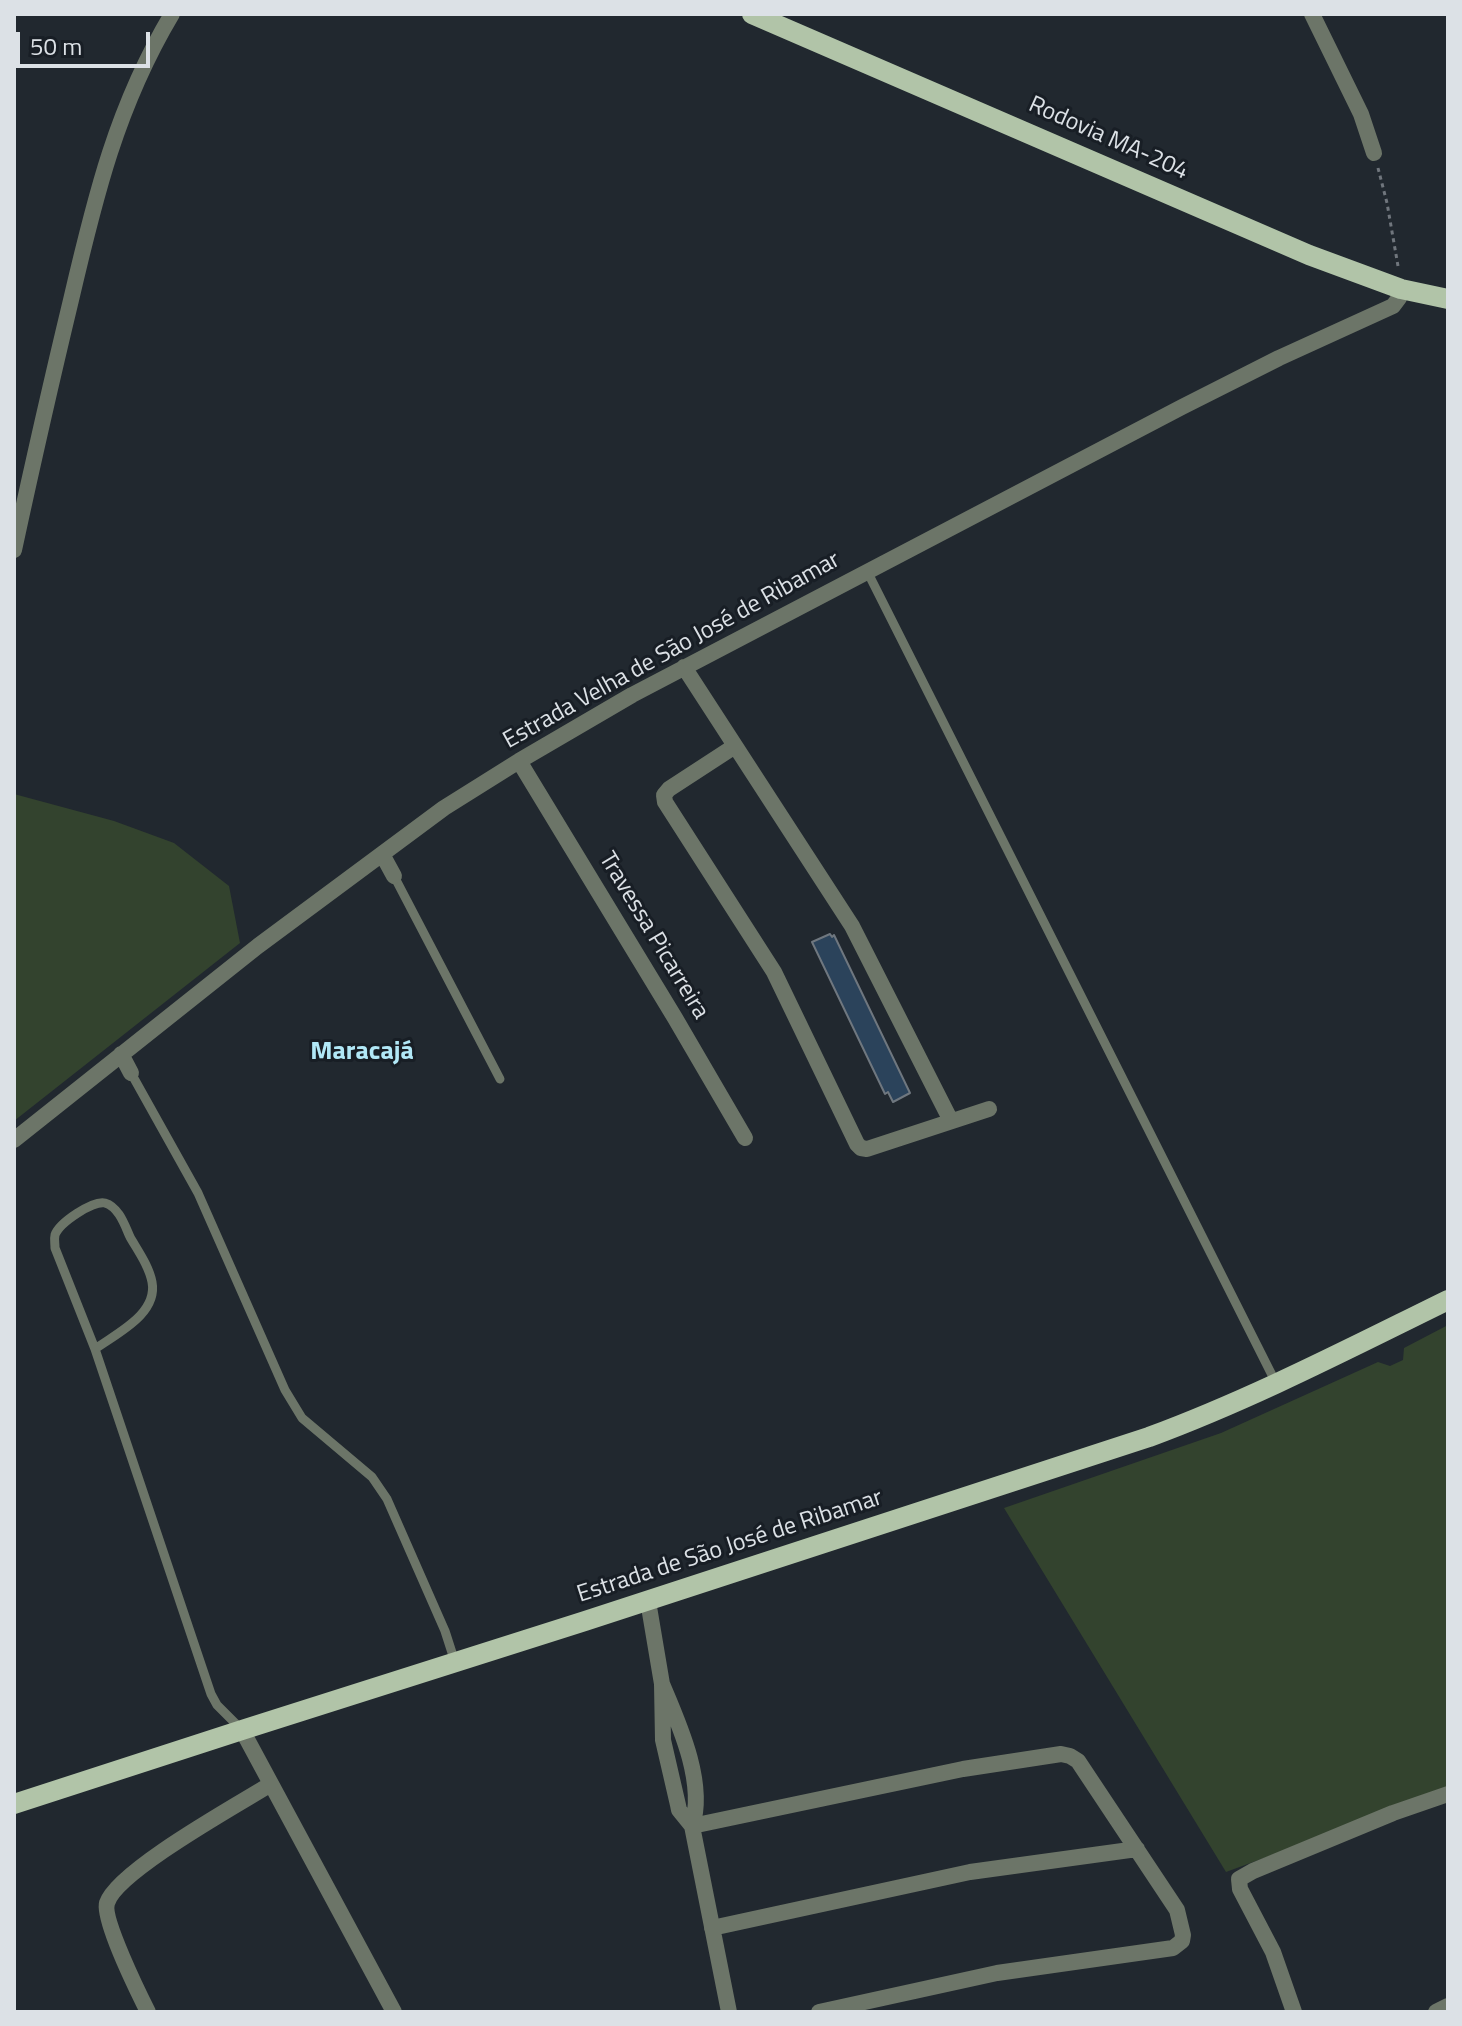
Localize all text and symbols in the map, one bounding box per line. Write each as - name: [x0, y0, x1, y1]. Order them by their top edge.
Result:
- scale bar: [20, 16, 154, 66]
- text: 50 m: [30, 28, 82, 64]
- street label: Rodovia MA-204: [1024, 91, 1192, 187]
- street label: Estrada Velha de São José de Ribamar: [499, 546, 845, 756]
- street label: Travessa Picarreira: [592, 847, 714, 1025]
- district label: Maracajá: [310, 1037, 414, 1069]
- street label: Estrada de São José de Ribamar: [574, 1484, 886, 1610]

